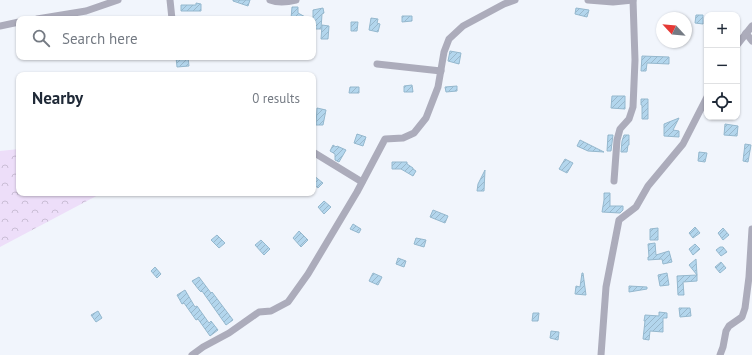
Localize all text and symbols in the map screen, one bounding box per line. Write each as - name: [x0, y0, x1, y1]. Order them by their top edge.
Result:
- north arrow: [656, 12, 692, 48]
- map controls: [704, 12, 740, 120]
- button: +: [704, 12, 740, 48]
- search box: [16, 16, 316, 60]
- icon: search: [30, 27, 52, 49]
- text: Search here: [62, 29, 138, 48]
- button: −: [704, 48, 740, 84]
- button: locate: [704, 84, 740, 120]
- text: Nearby: [32, 87, 83, 109]
- text: 0 results: [252, 90, 300, 107]

